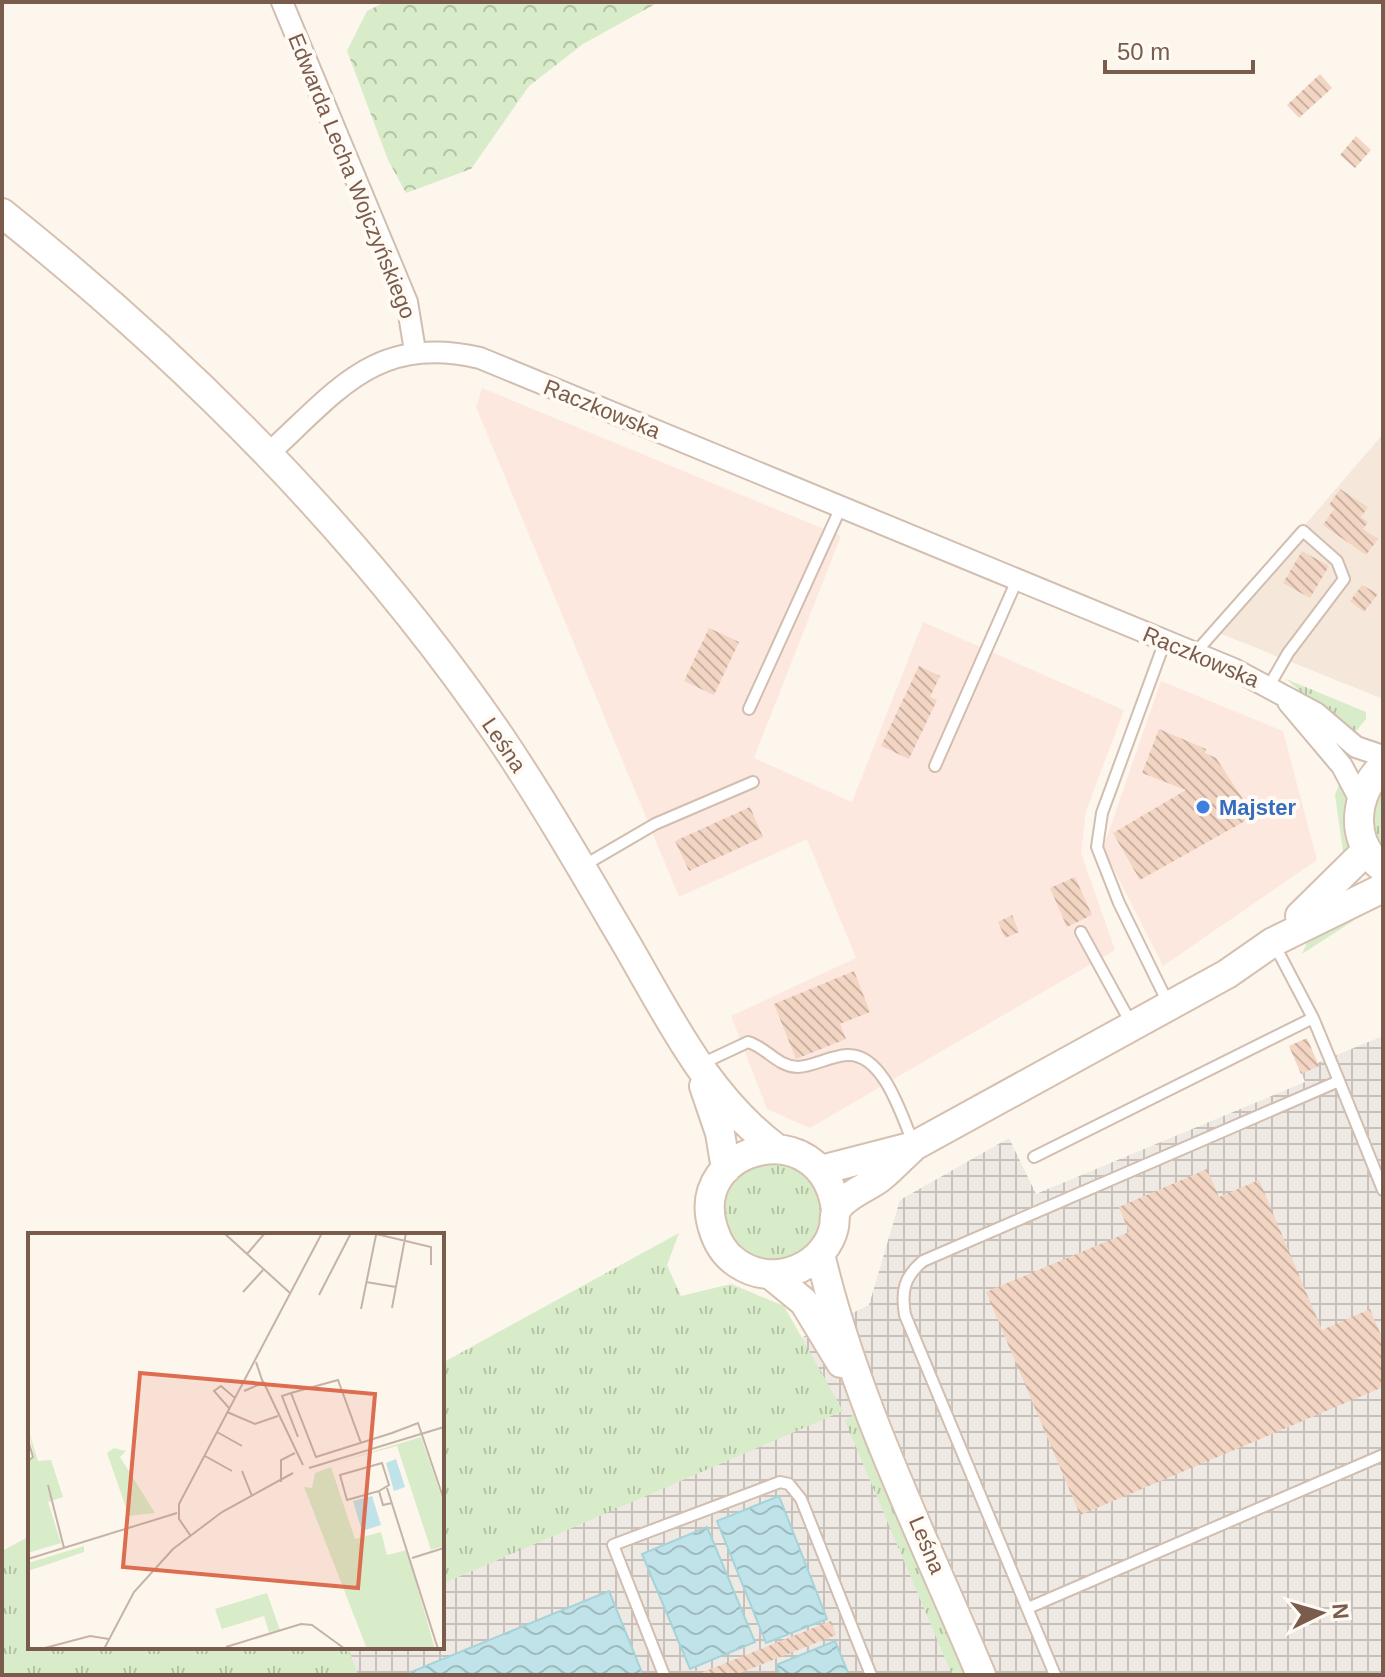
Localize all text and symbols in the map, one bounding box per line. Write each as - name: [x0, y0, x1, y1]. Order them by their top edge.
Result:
- scale bar: [1105, 24, 1253, 74]
- street label: Edwarda Lecha Wojczyńskiego: [283, 30, 421, 322]
- text: 50 m: [1117, 38, 1170, 65]
- street label: Raczkowska: [540, 374, 665, 444]
- street label: Raczkowska: [1139, 621, 1263, 693]
- street label: Leśna: [477, 713, 532, 777]
- place label: Majster: [1219, 795, 1296, 820]
- marker: Majster: [1194, 798, 1212, 816]
- inset map: [28, 1233, 444, 1649]
- street label: Leśna: [904, 1513, 951, 1578]
- north arrow: [1281, 1573, 1361, 1653]
- text: N: [1327, 1602, 1354, 1620]

